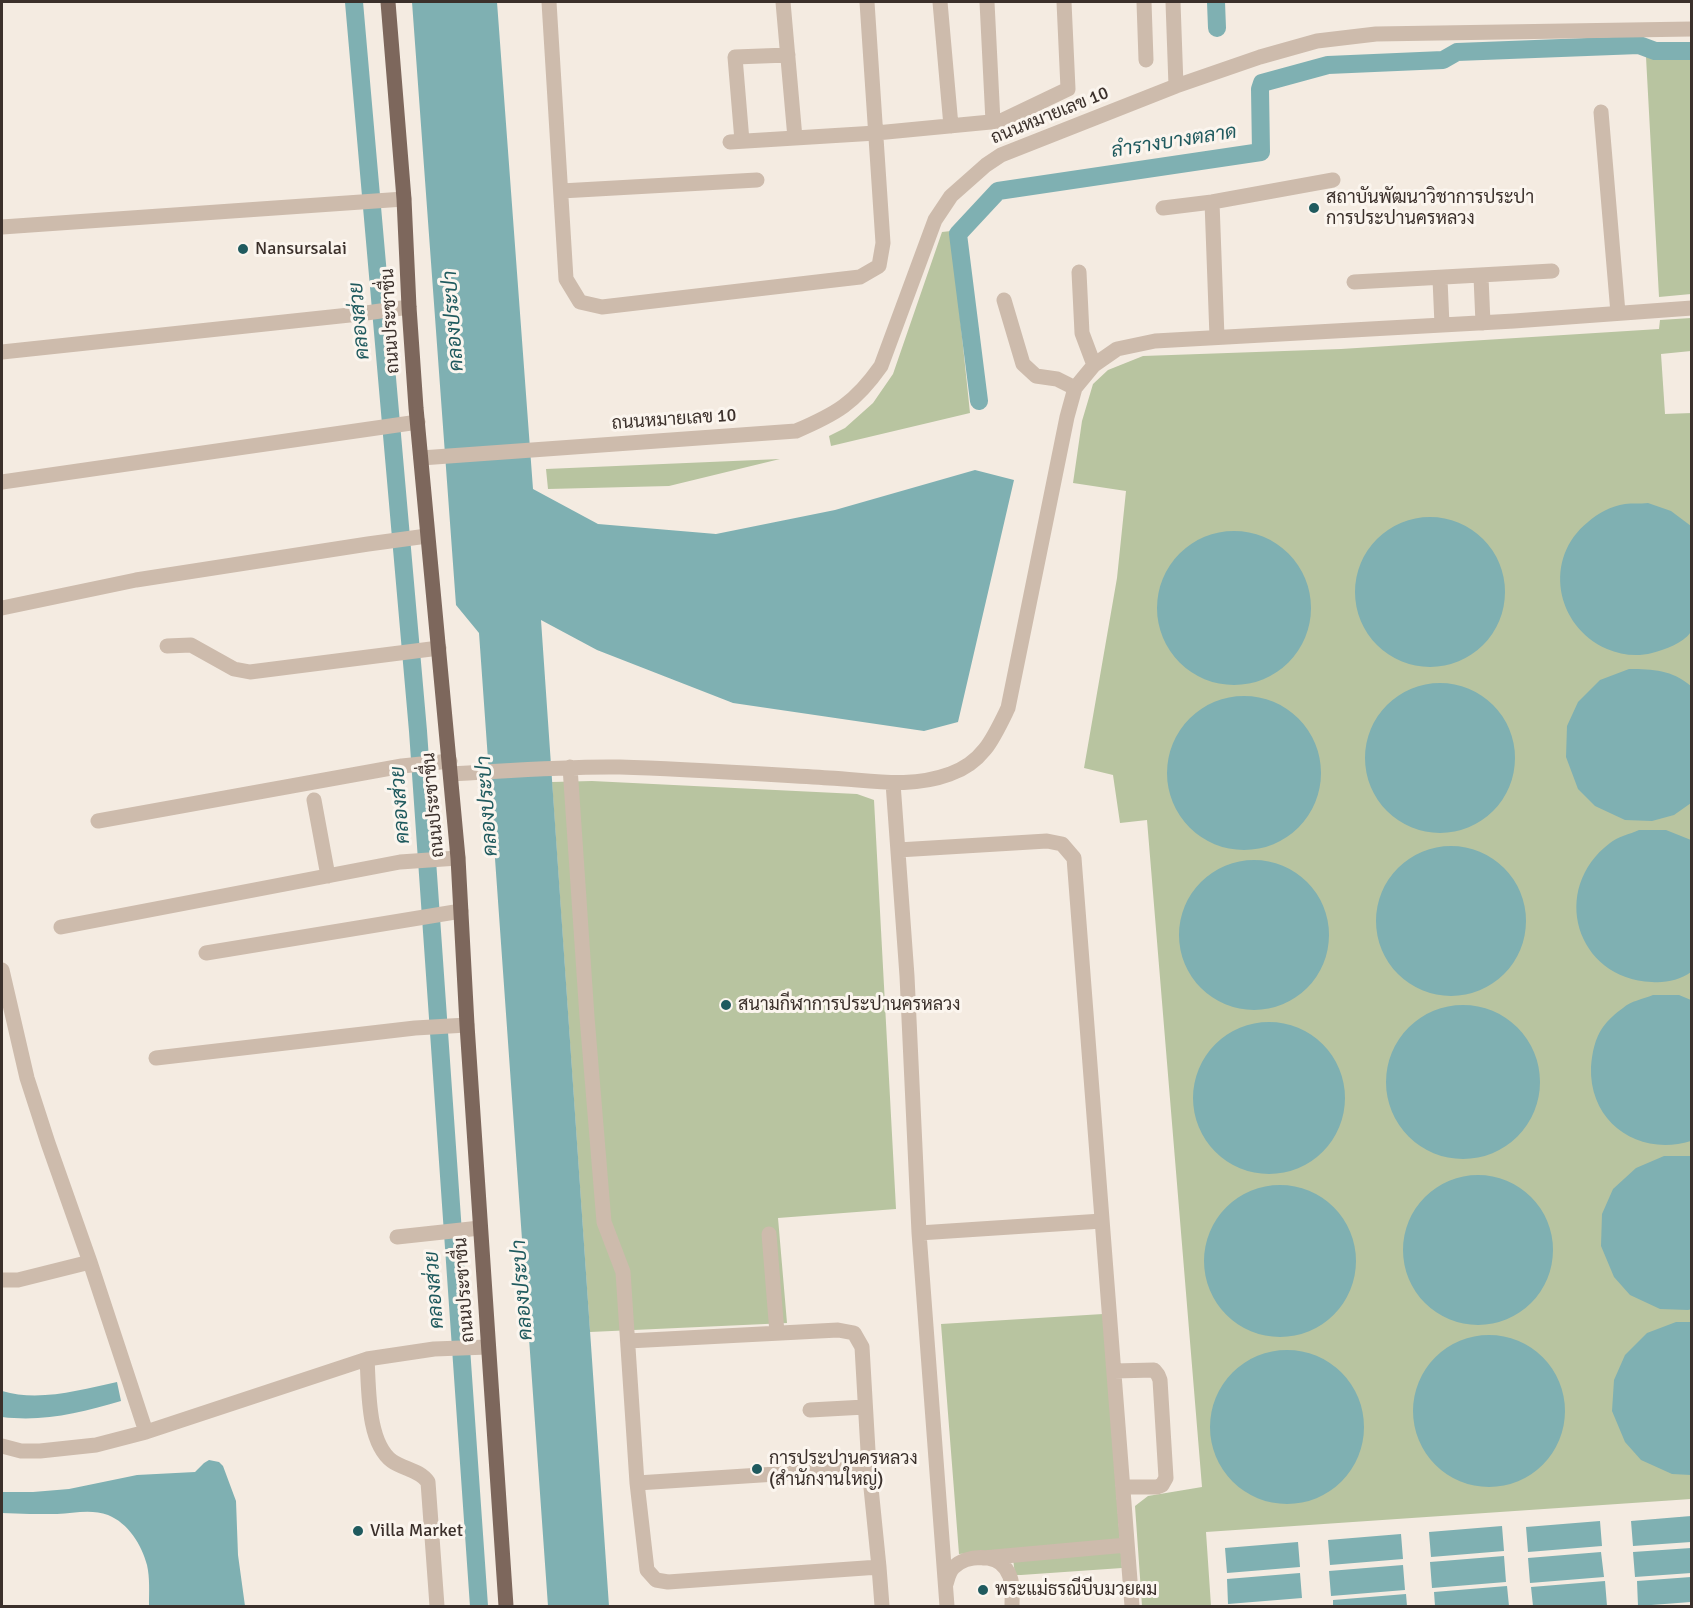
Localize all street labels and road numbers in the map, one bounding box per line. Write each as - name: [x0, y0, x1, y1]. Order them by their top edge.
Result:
- street label: ถนนหมายเลข 10: [988, 83, 1112, 149]
- street label: ถนนประชาชื่น: [377, 268, 405, 374]
- street label: ถนนหมายเลข 10: [611, 405, 737, 435]
- street label: ถนนประชาชื่น: [419, 752, 449, 858]
- street label: ถนนประชาชื่น: [451, 1237, 479, 1343]

